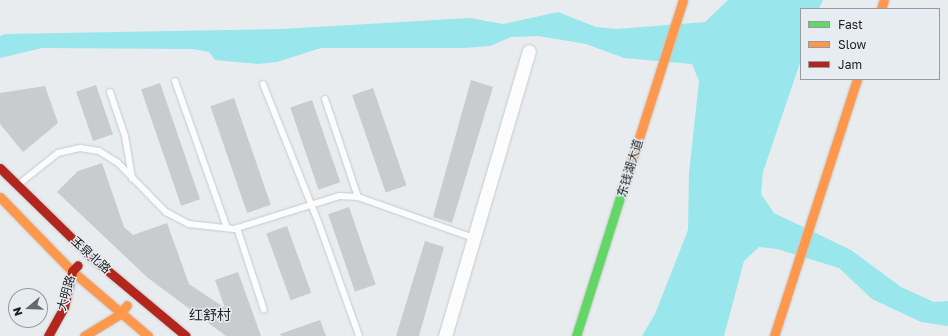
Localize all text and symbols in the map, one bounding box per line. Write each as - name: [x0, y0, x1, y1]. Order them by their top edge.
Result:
- legend: [800, 8, 940, 80]
- text: Fast: [838, 17, 863, 32]
- text: Slow: [838, 37, 866, 52]
- text: Jam: [838, 57, 862, 72]
- street label: 东钱湖大道: [614, 137, 646, 199]
- street label: 玉泉北路: [68, 234, 114, 276]
- street label: 大明路: [54, 274, 78, 312]
- north arrow: [8, 288, 48, 328]
- text: N: [10, 306, 25, 318]
- district label: 红舒村: [189, 307, 231, 323]

